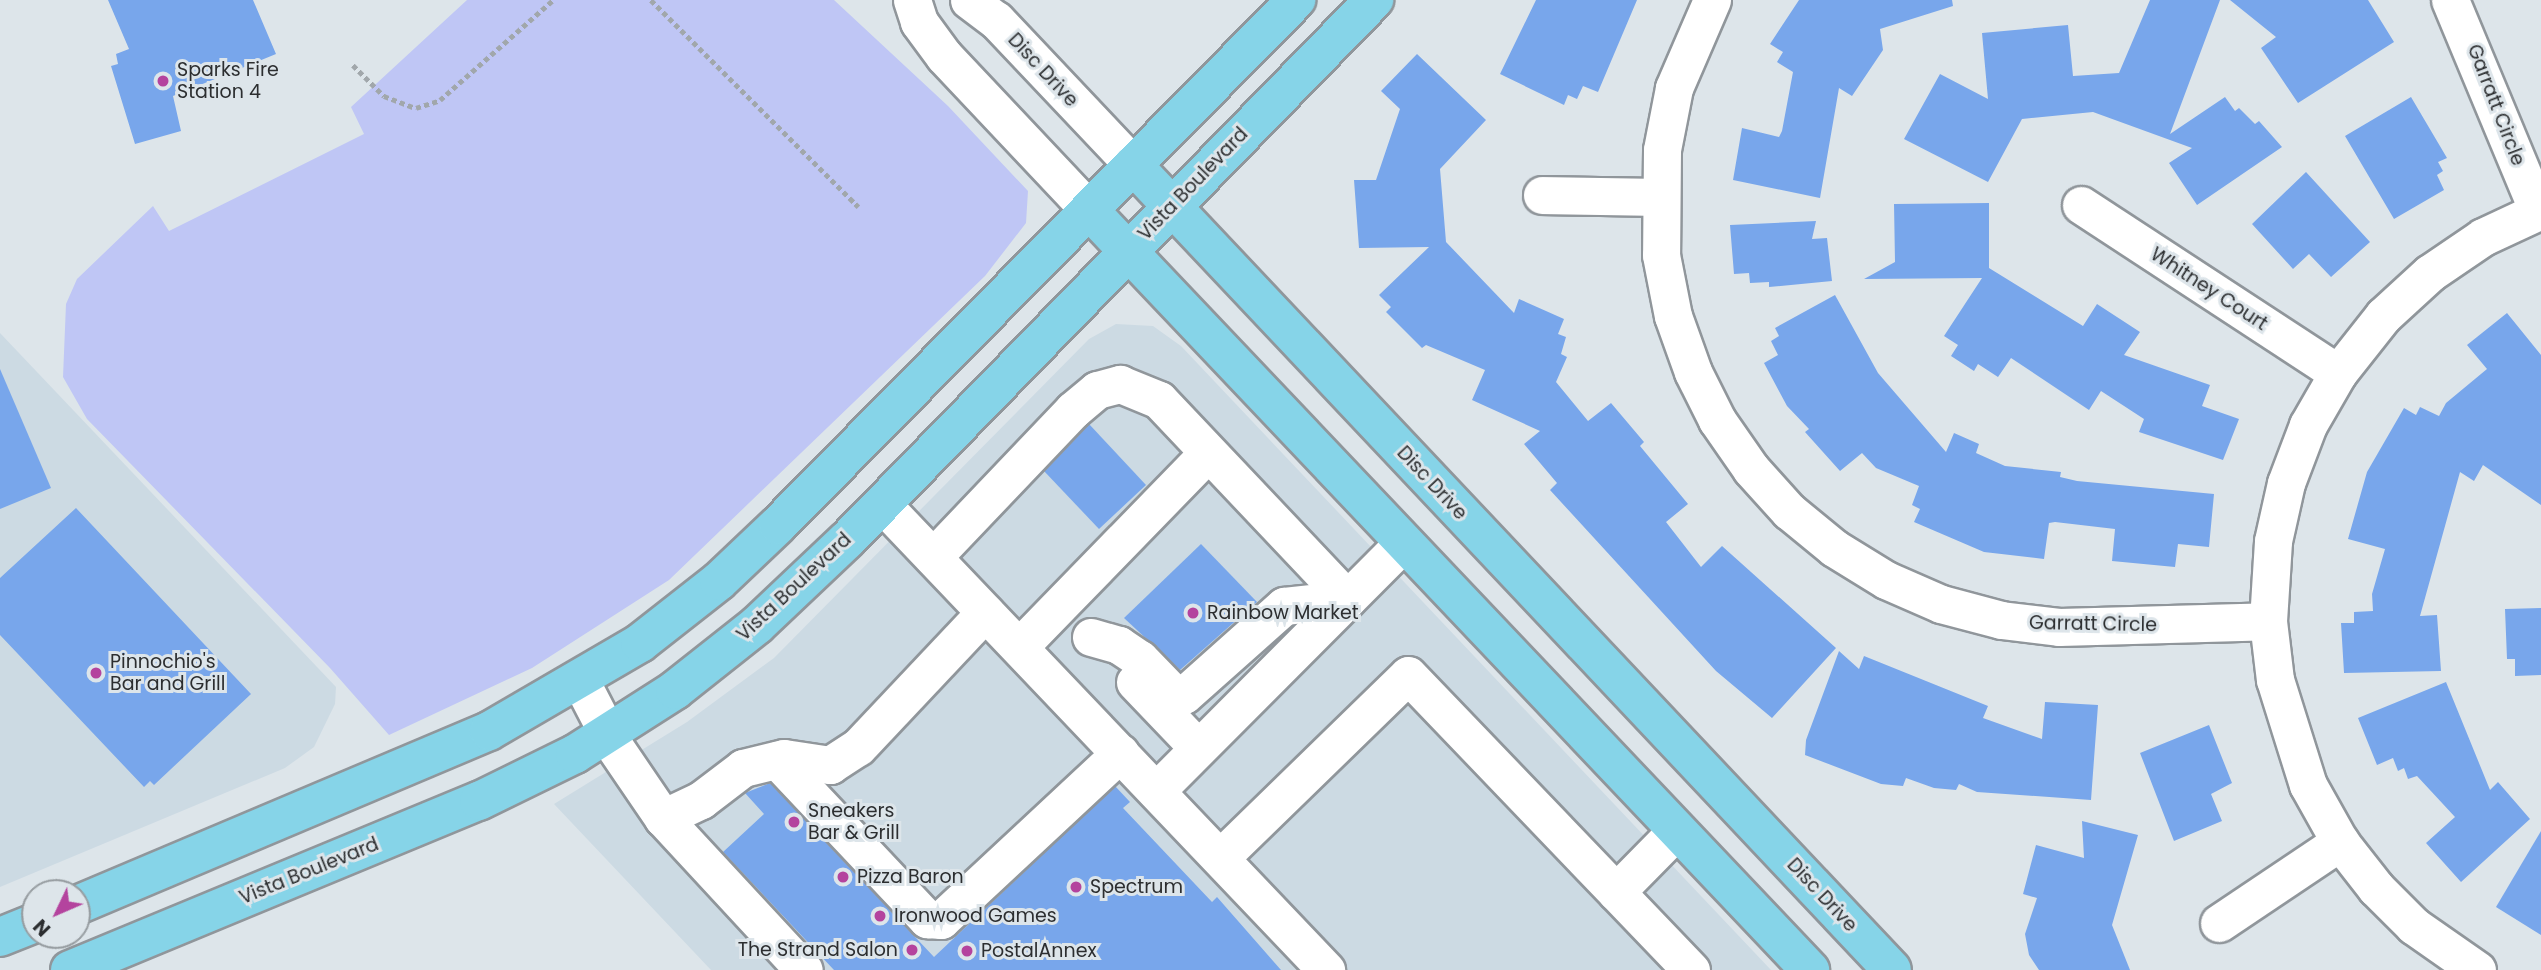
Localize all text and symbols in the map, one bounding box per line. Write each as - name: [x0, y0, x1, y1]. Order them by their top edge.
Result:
- street label: Disc Drive: [1003, 28, 1083, 112]
- street label: Garratt Circle: [2462, 41, 2530, 169]
- place label: Sparks Fire Station 4: [177, 59, 279, 103]
- marker: Sparks Fire Station 4: [155, 73, 171, 89]
- street label: Vista Boulevard: [1133, 123, 1253, 245]
- street label: Whitney Court: [2146, 243, 2272, 335]
- street label: Disc Drive: [1392, 441, 1472, 525]
- street label: Vista Boulevard: [732, 528, 856, 646]
- place label: Rainbow Market: [1207, 602, 1359, 624]
- marker: Rainbow Market: [1185, 605, 1201, 621]
- street label: Garratt Circle: [2029, 611, 2157, 637]
- place label: Pinnochio's Bar and Grill: [110, 651, 225, 695]
- marker: Pinnochio's Bar and Grill: [88, 665, 104, 681]
- place label: Sneakers Bar & Grill: [808, 800, 900, 844]
- marker: Sneakers Bar & Grill: [786, 814, 802, 830]
- street label: Vista Boulevard: [236, 833, 382, 909]
- street label: Disc Drive: [1782, 853, 1862, 937]
- place label: Pizza Baron: [857, 866, 964, 888]
- marker: Pizza Baron: [835, 869, 851, 885]
- place label: Spectrum: [1090, 876, 1183, 898]
- north arrow: [21, 879, 91, 949]
- marker: Spectrum: [1068, 879, 1084, 895]
- place label: Ironwood Games: [894, 905, 1057, 927]
- marker: Ironwood Games: [872, 908, 888, 924]
- text: N: [27, 913, 57, 942]
- place label: The Strand Salon: [738, 939, 898, 961]
- place label: PostalAnnex: [981, 940, 1097, 962]
- marker: The Strand Salon: [904, 942, 920, 958]
- marker: PostalAnnex: [959, 943, 975, 959]

